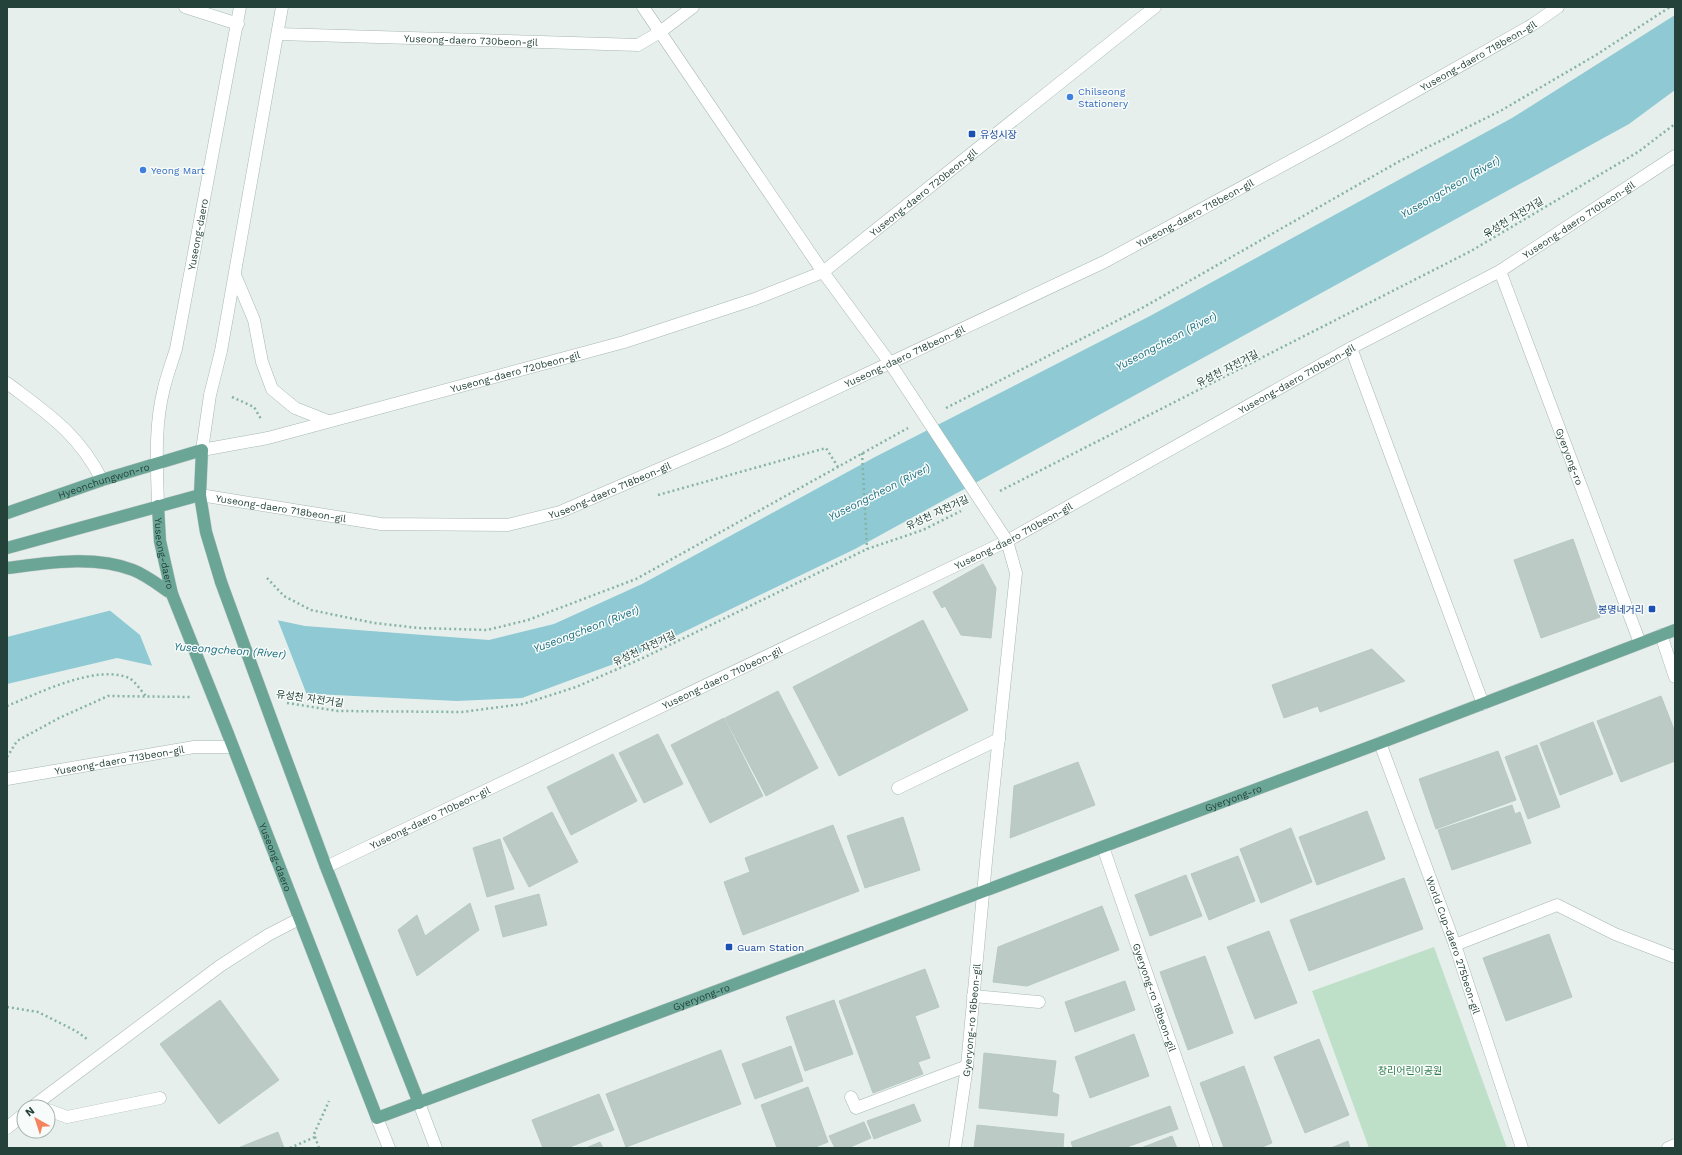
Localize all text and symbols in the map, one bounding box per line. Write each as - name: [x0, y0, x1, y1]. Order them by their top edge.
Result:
- street label: Yuseong-daero 718beon-gil: [1418, 19, 1539, 93]
- street label: Yuseong-daero 730beon-gil: [404, 33, 538, 48]
- place label: Chilseong Stationery: [1078, 86, 1129, 109]
- marker: Chilseong Stationery: [1065, 92, 1075, 102]
- marker: 유성시장: [967, 129, 977, 139]
- place label: 유성시장: [980, 129, 1017, 140]
- street label: Yuseong-daero 720beon-gil: [868, 146, 979, 239]
- water label: Yuseongcheon (River): [1398, 154, 1502, 221]
- marker: Yeong Mart: [138, 165, 148, 175]
- place label: Yeong Mart: [151, 165, 206, 176]
- street label: Yuseong-daero 718beon-gil: [1134, 177, 1256, 249]
- street label: Yuseong-daero 710beon-gil: [1521, 179, 1637, 261]
- street label: 유성천 자전거길: [1481, 195, 1545, 240]
- street label: Yuseong-daero: [186, 198, 210, 271]
- water label: Yuseongcheon (River): [1114, 309, 1219, 374]
- street label: Yuseong-daero 718beon-gil: [843, 323, 967, 390]
- street label: Yuseong-daero 710beon-gil: [1237, 342, 1357, 416]
- street label: 유성천 자전거길: [1195, 348, 1260, 389]
- street label: Yuseong-daero 720beon-gil: [449, 349, 581, 395]
- street label: Gyeryong-ro: [1554, 426, 1585, 486]
- street label: Yuseong-daero 718beon-gil: [547, 460, 673, 521]
- street label: Hyeonchungwon-ro: [57, 461, 151, 501]
- water label: Yuseongcheon (River): [826, 461, 932, 524]
- street label: Yuseong-daero 718beon-gil: [215, 493, 347, 524]
- street label: 유성천 자전거길: [904, 493, 970, 532]
- street label: Yuseong-daero 710beon-gil: [953, 500, 1074, 571]
- street label: Yuseong-daero: [153, 517, 176, 590]
- water label: Yuseongcheon (River): [531, 603, 641, 656]
- place label: 봉명네거리: [1598, 604, 1644, 615]
- marker: 봉명네거리: [1647, 604, 1657, 614]
- street label: 유성천 자전거길: [611, 629, 677, 668]
- water label: Yuseongcheon (River): [173, 640, 287, 661]
- street label: Yuseong-daero 710beon-gil: [660, 644, 784, 711]
- street label: 유성천 자전거길: [276, 688, 344, 709]
- street label: Yuseong-daero 713beon-gil: [54, 744, 185, 777]
- street label: Gyeryong-ro: [1203, 783, 1263, 814]
- street label: Yuseong-daero 710beon-gil: [368, 784, 492, 851]
- street label: Yuseong-daero: [257, 821, 294, 893]
- street label: World Cup-daero 275beon-gil: [1424, 875, 1482, 1015]
- marker: Guam Station: [724, 942, 734, 952]
- place label: Guam Station: [737, 942, 804, 953]
- street label: Gyeryong-ro 18beon-gil: [1131, 942, 1178, 1053]
- street label: Gyeryong-ro 16beon-gil: [961, 963, 983, 1077]
- street label: Gyeryong-ro: [671, 982, 731, 1013]
- park label: 창리어린이공원: [1378, 1065, 1442, 1076]
- north arrow: [16, 1099, 56, 1139]
- text: N: [23, 1104, 37, 1119]

